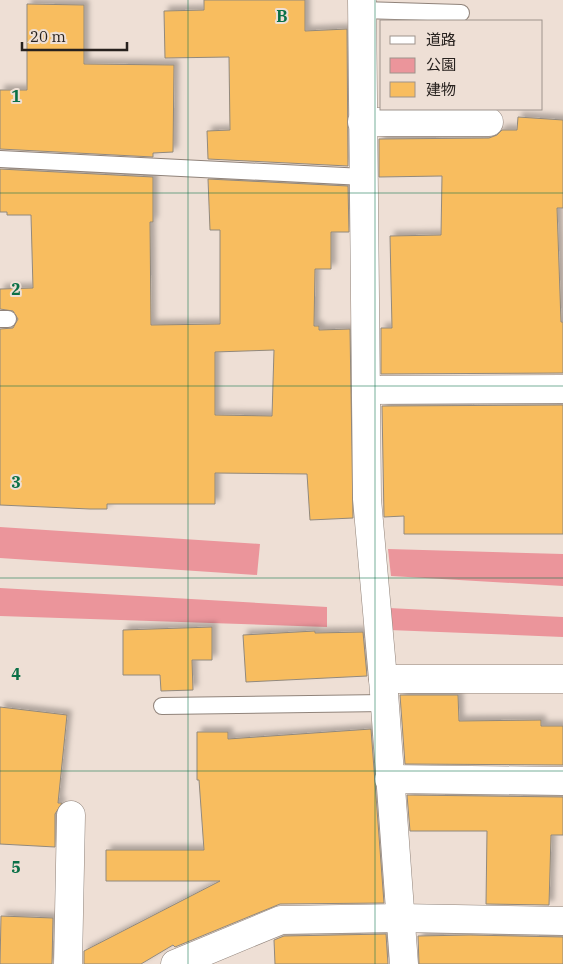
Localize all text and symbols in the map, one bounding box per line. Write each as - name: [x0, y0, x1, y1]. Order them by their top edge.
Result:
- text: B: [276, 6, 288, 26]
- scale bar: [22, 20, 128, 52]
- legend: [380, 20, 543, 110]
- text: 20 m: [30, 27, 66, 46]
- text: 道路: [426, 30, 456, 49]
- text: 公園: [426, 55, 456, 74]
- text: 建物: [426, 80, 456, 99]
- text: 1: [11, 86, 21, 106]
- text: 2: [11, 279, 21, 299]
- text: 3: [11, 472, 21, 492]
- text: 4: [11, 664, 21, 684]
- text: 5: [11, 857, 21, 877]

